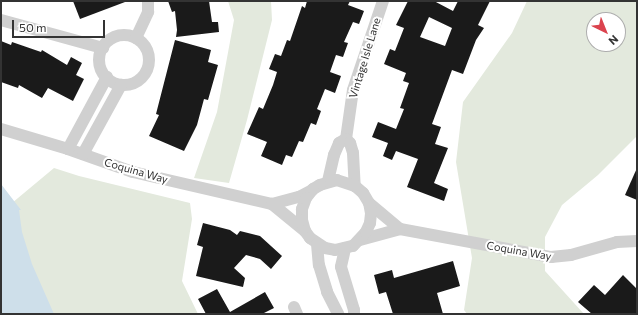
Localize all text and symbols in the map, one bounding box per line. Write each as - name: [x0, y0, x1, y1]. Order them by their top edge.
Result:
- scale bar: [14, 12, 107, 38]
- north arrow: [586, 12, 626, 52]
- street label: Vintage Isle Lane: [346, 16, 384, 100]
- text: 50 m: [19, 20, 47, 34]
- text: N: [606, 33, 621, 48]
- street label: Coquina Way: [103, 156, 169, 186]
- street label: Coquina Way: [486, 239, 552, 263]

